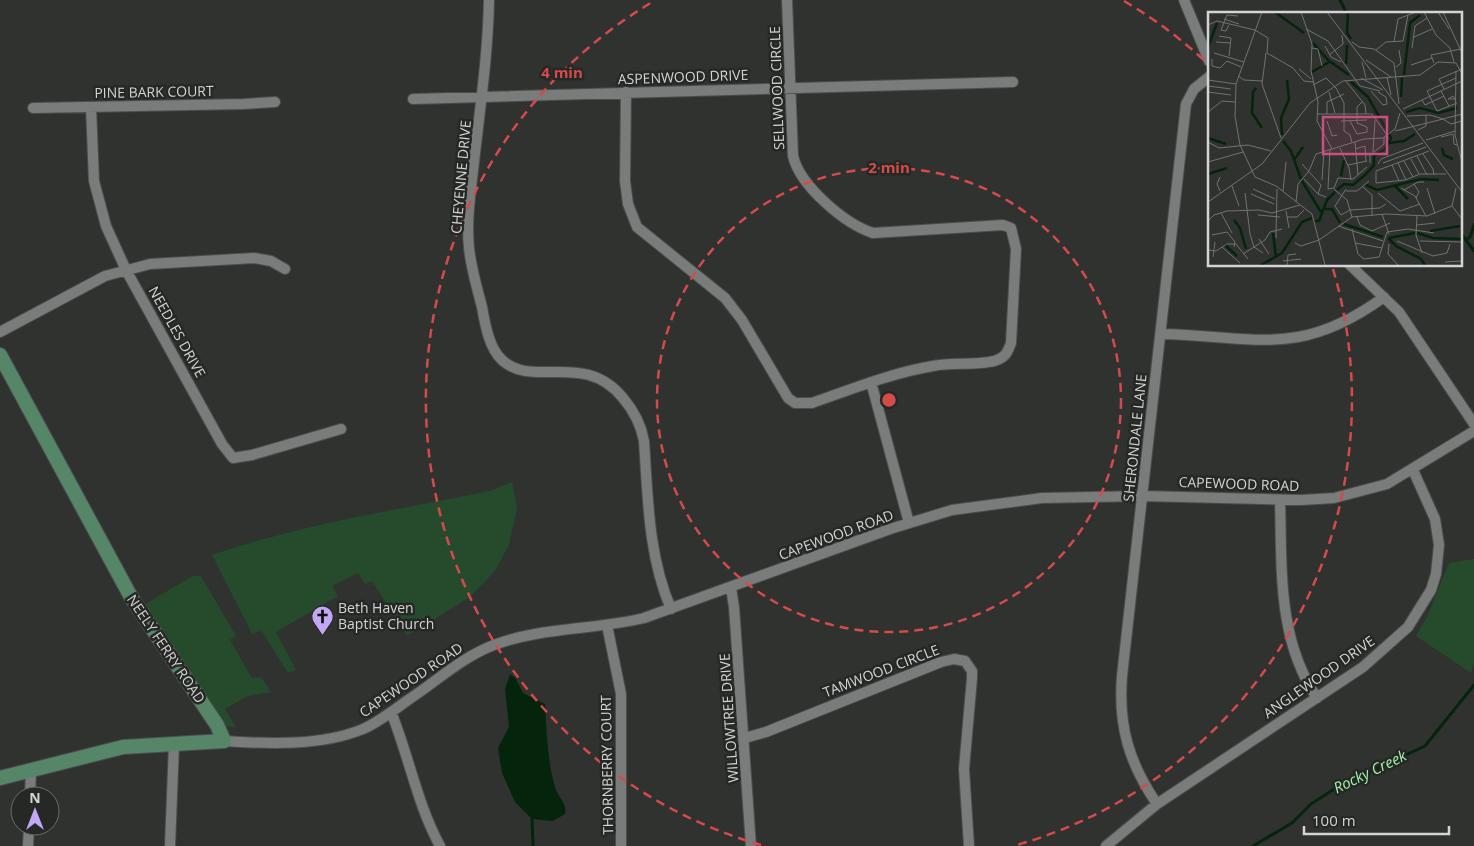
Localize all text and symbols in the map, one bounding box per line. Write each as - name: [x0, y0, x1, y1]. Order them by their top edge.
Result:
- inset map: [1208, 12, 1462, 266]
- street label: SELLWOOD CIRCLE: [765, 26, 788, 150]
- text: 4 min: [541, 62, 583, 82]
- street label: ASPENWOOD DRIVE: [617, 65, 749, 88]
- street label: PINE BARK COURT: [94, 81, 214, 102]
- street label: CHEYENNE DRIVE: [446, 119, 475, 234]
- text: 2 min: [868, 157, 910, 177]
- street label: NEEDLES DRIVE: [145, 283, 210, 381]
- street label: SHERONDALE LANE: [1118, 373, 1151, 503]
- centre of rings: [880, 391, 898, 409]
- street label: CAPEWOOD ROAD: [1178, 472, 1300, 495]
- street label: CAPEWOOD ROAD: [776, 505, 896, 564]
- street label: NEELY FERRY ROAD: [123, 591, 210, 707]
- place label: Beth Haven Baptist Church: [338, 598, 434, 633]
- church icon: Beth Haven Baptist Church: [310, 604, 334, 635]
- street label: ANGLEWOOD DRIVE: [1259, 631, 1378, 722]
- street label: CAPEWOOD ROAD: [355, 638, 466, 721]
- street label: TAMWOOD CIRCLE: [820, 640, 942, 701]
- street label: WILLOWTREE DRIVE: [715, 653, 743, 783]
- street label: THORNBERRY COURT: [596, 695, 617, 835]
- water label: Rocky Creek: [1330, 745, 1410, 797]
- north arrow: [10, 786, 60, 836]
- text: N: [29, 788, 41, 807]
- scale bar: [1304, 804, 1449, 836]
- text: 100 m: [1312, 810, 1356, 830]

